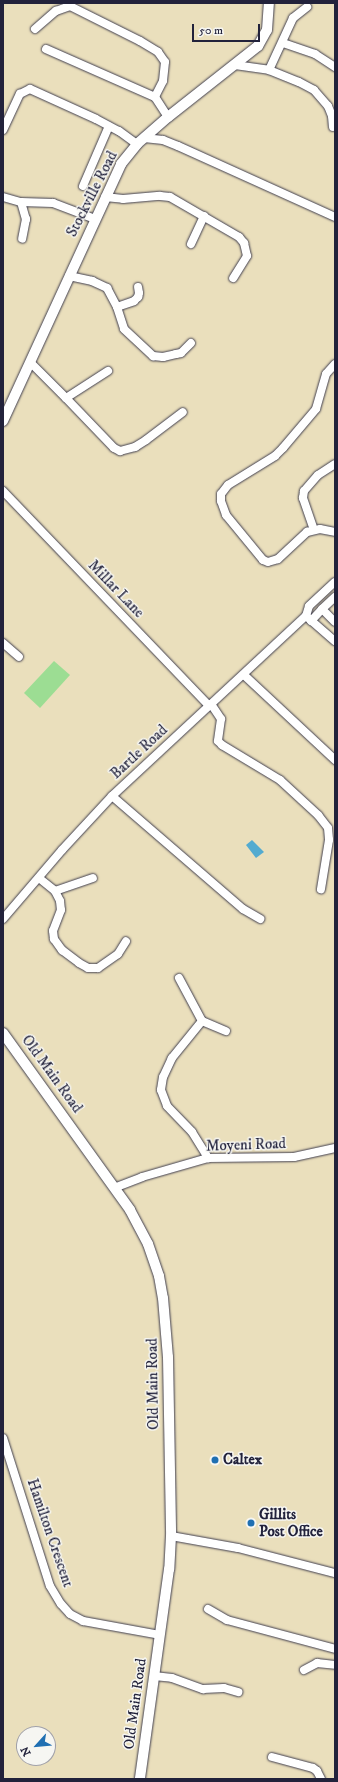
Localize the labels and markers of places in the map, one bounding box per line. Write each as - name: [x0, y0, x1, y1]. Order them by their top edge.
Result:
- place label: Caltex: [223, 1451, 262, 1469]
- marker: Caltex: [210, 1455, 220, 1465]
- place label: Gillits Post Office: [259, 1505, 323, 1540]
- marker: Gillits Post Office: [246, 1518, 256, 1528]

